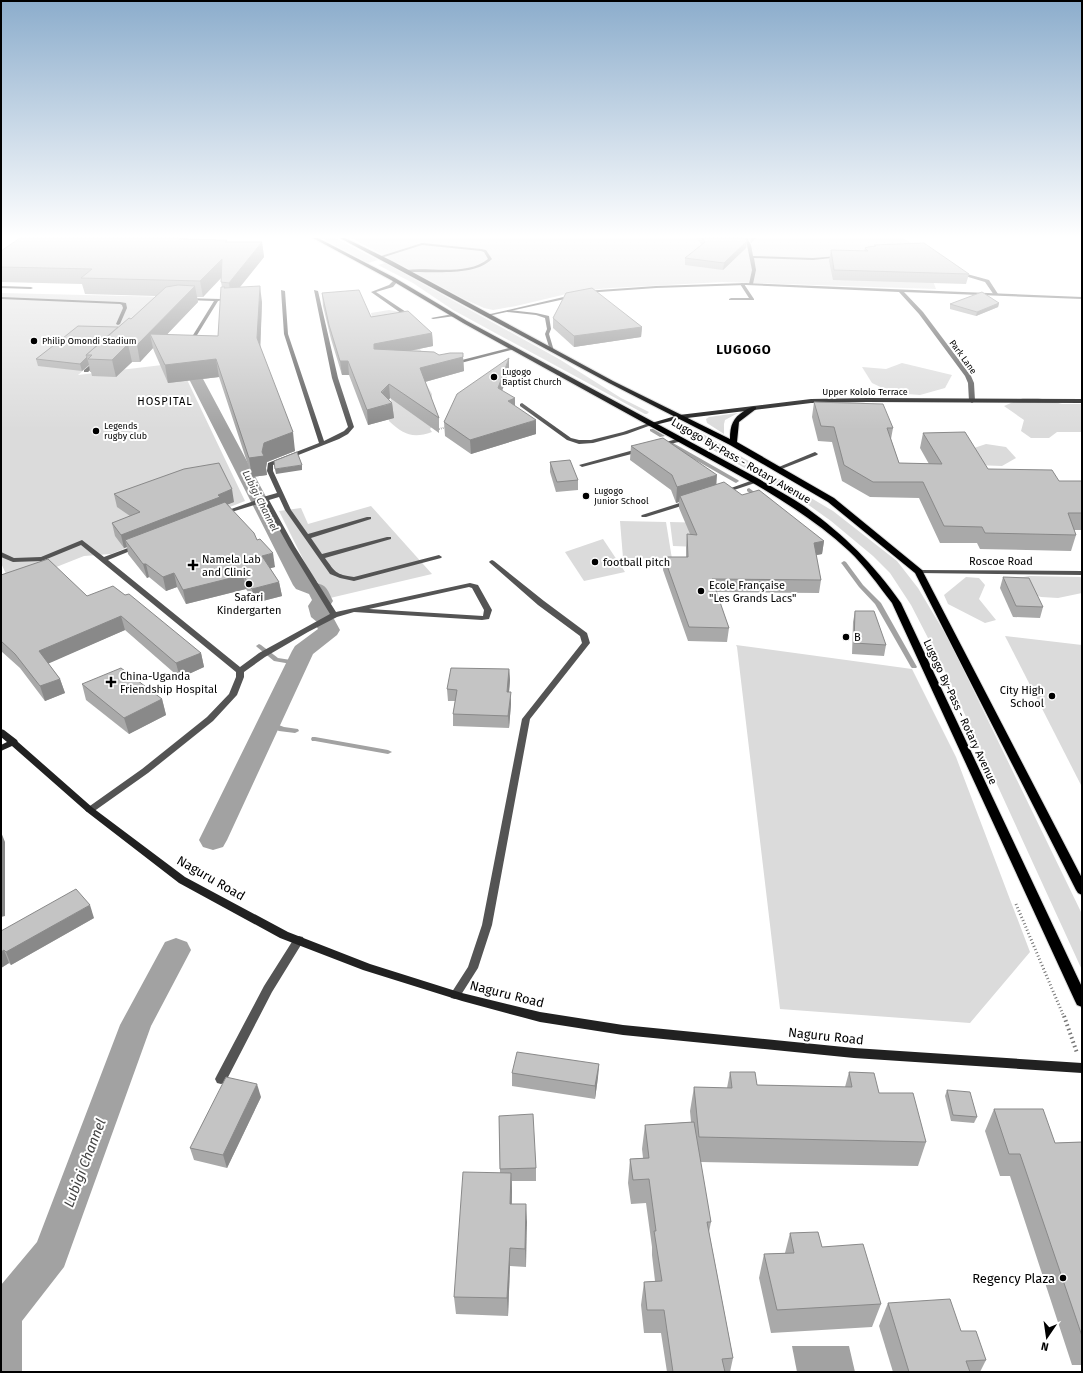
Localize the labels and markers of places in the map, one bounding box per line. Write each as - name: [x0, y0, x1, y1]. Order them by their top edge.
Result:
- marker: Philip Omondi Stadium: [29, 336, 39, 346]
- place label: Philip Omondi Stadium: [42, 336, 136, 346]
- place label: Lugogo Baptist Church: [502, 367, 562, 387]
- marker: Lugogo Baptist Church: [489, 372, 499, 382]
- place label: Legends rugby club: [104, 421, 147, 441]
- marker: Legends rugby club: [91, 426, 101, 436]
- place label: Lugogo Junior School: [594, 486, 649, 506]
- marker: Lugogo Junior School: [581, 491, 591, 501]
- place label: Namela Lab and Clinic: [202, 553, 261, 579]
- place label: football pitch: [603, 556, 670, 569]
- marker: football pitch: [590, 557, 600, 567]
- marker: Namela Lab and Clinic: [187, 559, 199, 571]
- marker: Safari Kindergarten: [244, 579, 254, 589]
- place label: Ecole Française "Les Grands Lacs": [709, 579, 796, 605]
- marker: Ecole Française "Les Grands Lacs": [696, 586, 706, 596]
- place label: Safari Kindergarten: [217, 591, 281, 617]
- place label: B: [854, 631, 861, 644]
- marker: B: [841, 632, 851, 642]
- place label: China-Uganda Friendship Hospital: [120, 670, 217, 696]
- marker: China-Uganda Friendship Hospital: [105, 676, 117, 688]
- place label: City High School: [1000, 684, 1044, 710]
- marker: City High School: [1047, 691, 1057, 701]
- place label: Regency Plaza: [972, 1271, 1055, 1286]
- marker: Regency Plaza: [1058, 1273, 1068, 1283]

